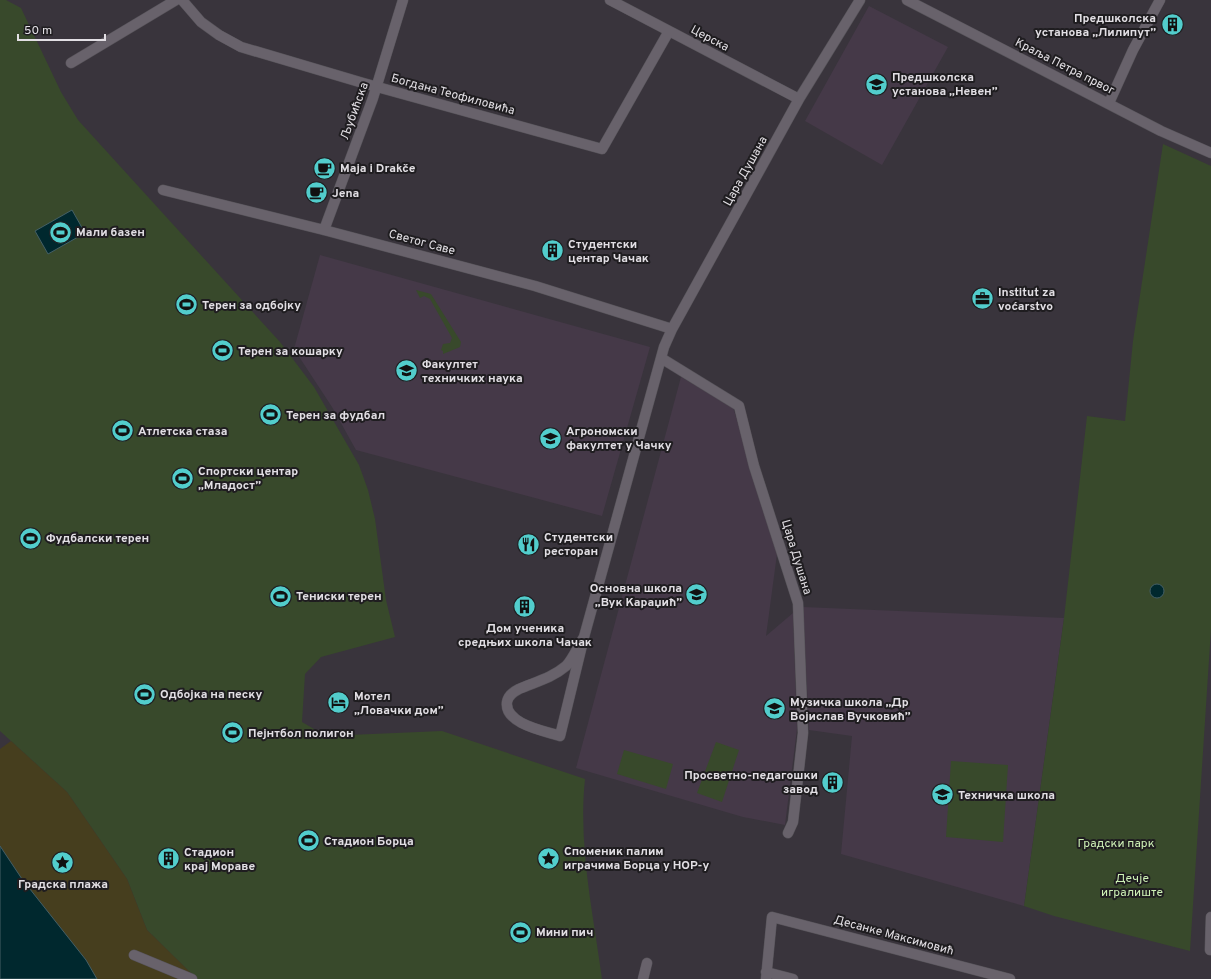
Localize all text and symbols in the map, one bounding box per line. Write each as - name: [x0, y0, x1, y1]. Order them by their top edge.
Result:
- place label: Предшколска установа „Лилипут”: [1035, 11, 1156, 41]
- building icon: Предшколска установа „Лилипут”: [1159, 12, 1185, 38]
- scale bar: [18, 16, 105, 42]
- street label: Церска: [688, 22, 732, 56]
- text: 50 m: [24, 23, 52, 39]
- street label: Краља Петра првог: [1012, 35, 1117, 99]
- place label: Предшколска установа „Невен”: [892, 70, 998, 100]
- street label: Богдана Теофиловића: [389, 71, 516, 119]
- school or university icon: Предшколска установа „Невен”: [863, 71, 889, 97]
- street label: Љубићска: [337, 80, 373, 142]
- street label: Цара Душана: [720, 134, 772, 209]
- cafe icon: Maja i Drakče: [311, 155, 337, 181]
- place label: Maja i Drakče: [340, 161, 416, 177]
- cafe icon: Jena: [304, 180, 330, 206]
- place label: Jena: [332, 186, 359, 202]
- sports icon: Мали базен: [47, 219, 73, 245]
- place label: Мали базен: [76, 225, 145, 241]
- street label: Светог Саве: [387, 226, 457, 260]
- place label: Студентски центар Чачак: [568, 237, 649, 267]
- building icon: Студентски центар Чачак: [539, 238, 565, 264]
- place label: Institut za voćarstvo: [998, 285, 1055, 315]
- office icon: Institut za voćarstvo: [969, 286, 995, 312]
- sports icon: Терен за одбојку: [173, 292, 199, 318]
- place label: Терен за одбојку: [202, 298, 301, 314]
- sports icon: Терен за кошарку: [210, 338, 236, 364]
- place label: Терен за кошарку: [238, 344, 343, 360]
- place label: Факултет техничких наука: [422, 357, 523, 387]
- school or university icon: Факултет техничких наука: [394, 358, 420, 384]
- sports icon: Терен за фудбал: [258, 402, 284, 428]
- place label: Терен за фудбал: [286, 408, 385, 424]
- sports icon: Атлетска стаза: [109, 418, 135, 444]
- place label: Атлетска стаза: [138, 424, 228, 440]
- place label: Агрономски факултет у Чачку: [566, 424, 672, 454]
- school or university icon: Агрономски факултет у Чачку: [537, 425, 563, 451]
- place label: Спортски центар „Младост”: [198, 464, 298, 494]
- sports icon: Спортски центар „Младост”: [169, 465, 195, 491]
- street label: Цара Душана: [777, 518, 815, 597]
- sports icon: Фудбалски терен: [18, 525, 44, 551]
- place label: Студентски ресторан: [544, 530, 613, 560]
- place label: Фудбалски терен: [46, 531, 149, 547]
- restaurant icon: Студентски ресторан: [515, 531, 541, 557]
- place label: Основна школа „Вук Караџић”: [590, 581, 682, 611]
- school or university icon: Основна школа „Вук Караџић”: [684, 582, 710, 608]
- sports icon: Тениски терен: [268, 583, 294, 609]
- place label: Тениски терен: [296, 589, 382, 605]
- building icon: Дом ученика средњих школа Чачак: [512, 594, 538, 620]
- place label: Дом ученика средњих школа Чачак: [458, 621, 592, 651]
- sports icon: Одбојка на песку: [131, 681, 157, 707]
- place label: Одбојка на песку: [160, 687, 262, 703]
- place label: Мотел „Ловачки дом”: [354, 689, 444, 719]
- hotel icon: Мотел „Ловачки дом”: [325, 690, 351, 716]
- place label: Музичка школа „Др Војислав Вучковић”: [790, 695, 911, 725]
- school or university icon: Музичка школа „Др Војислав Вучковић”: [762, 696, 788, 722]
- sports icon: Пејнтбол полигон: [220, 720, 246, 746]
- place label: Пејнтбол полигон: [248, 726, 354, 742]
- place label: Просветно-педагошки завод: [684, 768, 818, 798]
- building icon: Просветно-педагошки завод: [820, 769, 846, 795]
- school or university icon: Техничка школа: [930, 782, 956, 808]
- place label: Техничка школа: [958, 788, 1055, 804]
- sports icon: Стадион Борца: [296, 828, 322, 854]
- place label: Стадион Борца: [324, 834, 414, 850]
- park label: Градски парк: [1078, 836, 1155, 852]
- place label: Споменик палим играчима Борца у НОР-у: [564, 844, 710, 874]
- place label: Стадион крај Мораве: [184, 845, 255, 875]
- place icon: Споменик палим играчима Борца у НОР-у: [536, 845, 562, 871]
- building icon: Стадион крај Мораве: [155, 846, 181, 872]
- place icon: Градска плажа: [50, 850, 76, 876]
- park label: Дечје игралиште: [1101, 871, 1163, 901]
- place label: Градска плажа: [18, 877, 108, 893]
- street label: Десанке Максимовић: [832, 912, 956, 960]
- sports icon: Мини пич: [507, 919, 533, 945]
- place label: Мини пич: [536, 925, 593, 941]

